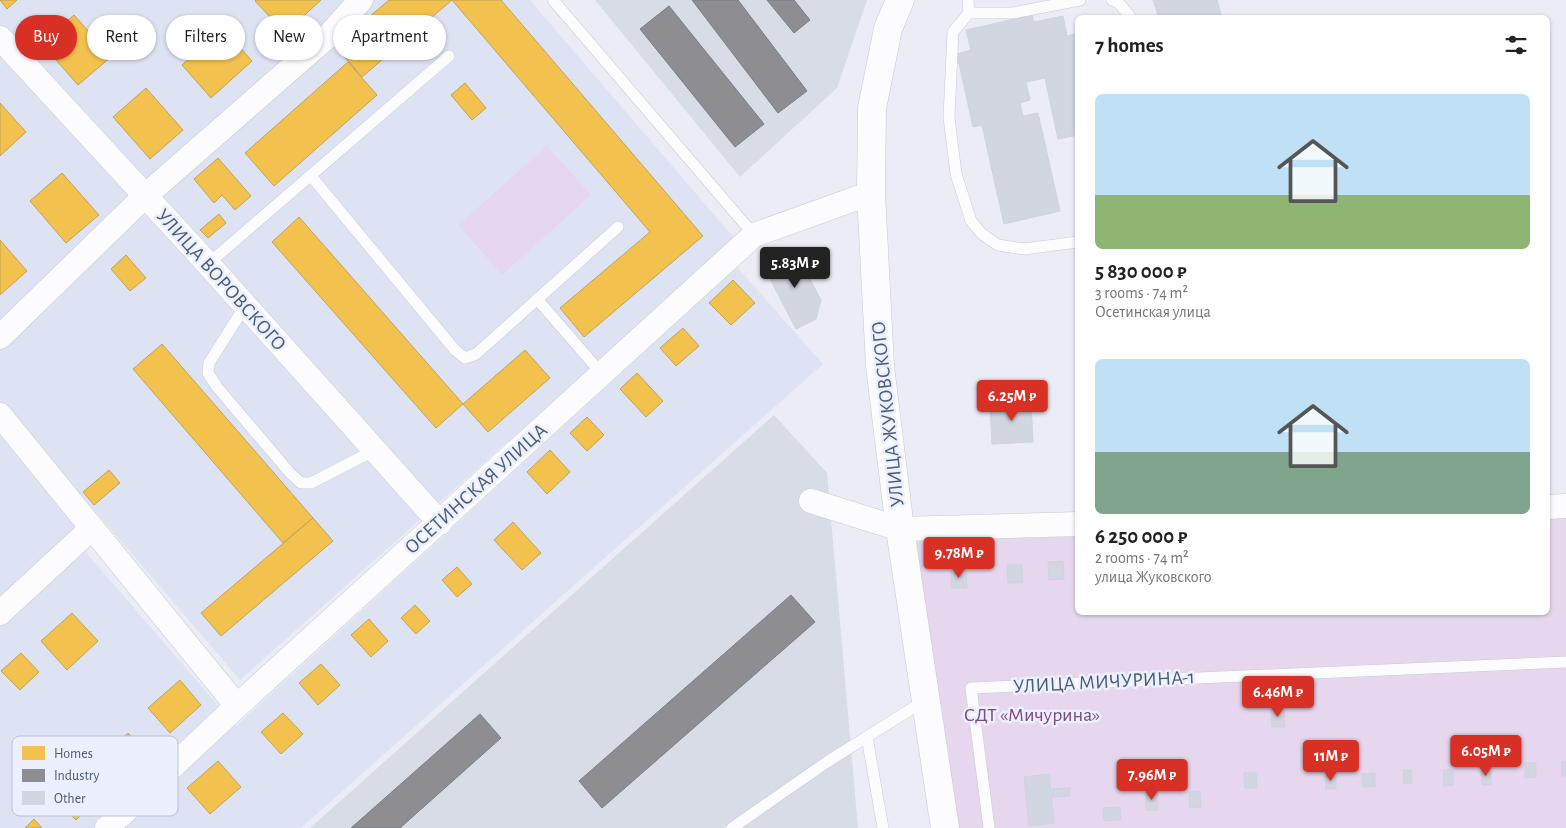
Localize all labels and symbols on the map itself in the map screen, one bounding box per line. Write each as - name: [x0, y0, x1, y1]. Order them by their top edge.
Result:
- street label: УЛИЦА ВОРОВСКОГО: [152, 205, 290, 355]
- pin: 5.83M ₽: [749, 246, 841, 289]
- street label: УЛИЦА ЖУКОВСКОГО: [868, 320, 908, 508]
- pin: 6.25M ₽: [966, 380, 1058, 422]
- street label: ОСЕТИНСКАЯ УЛИЦА: [401, 420, 551, 558]
- pin: 9.78M ₽: [913, 536, 1005, 579]
- street label: УЛИЦА МИЧУРИНА-1: [1013, 667, 1195, 697]
- pin: 6.46M ₽: [1232, 676, 1324, 718]
- park label: СДТ «Мичурина»: [964, 705, 1100, 725]
- pin: 6.05M ₽: [1440, 734, 1532, 777]
- legend: [12, 736, 178, 816]
- pin: 11M ₽: [1296, 740, 1366, 782]
- text: Homes: [54, 747, 93, 761]
- pin: 7.96M ₽: [1106, 758, 1198, 801]
- text: Industry: [54, 769, 100, 783]
- text: Other: [54, 792, 86, 806]

